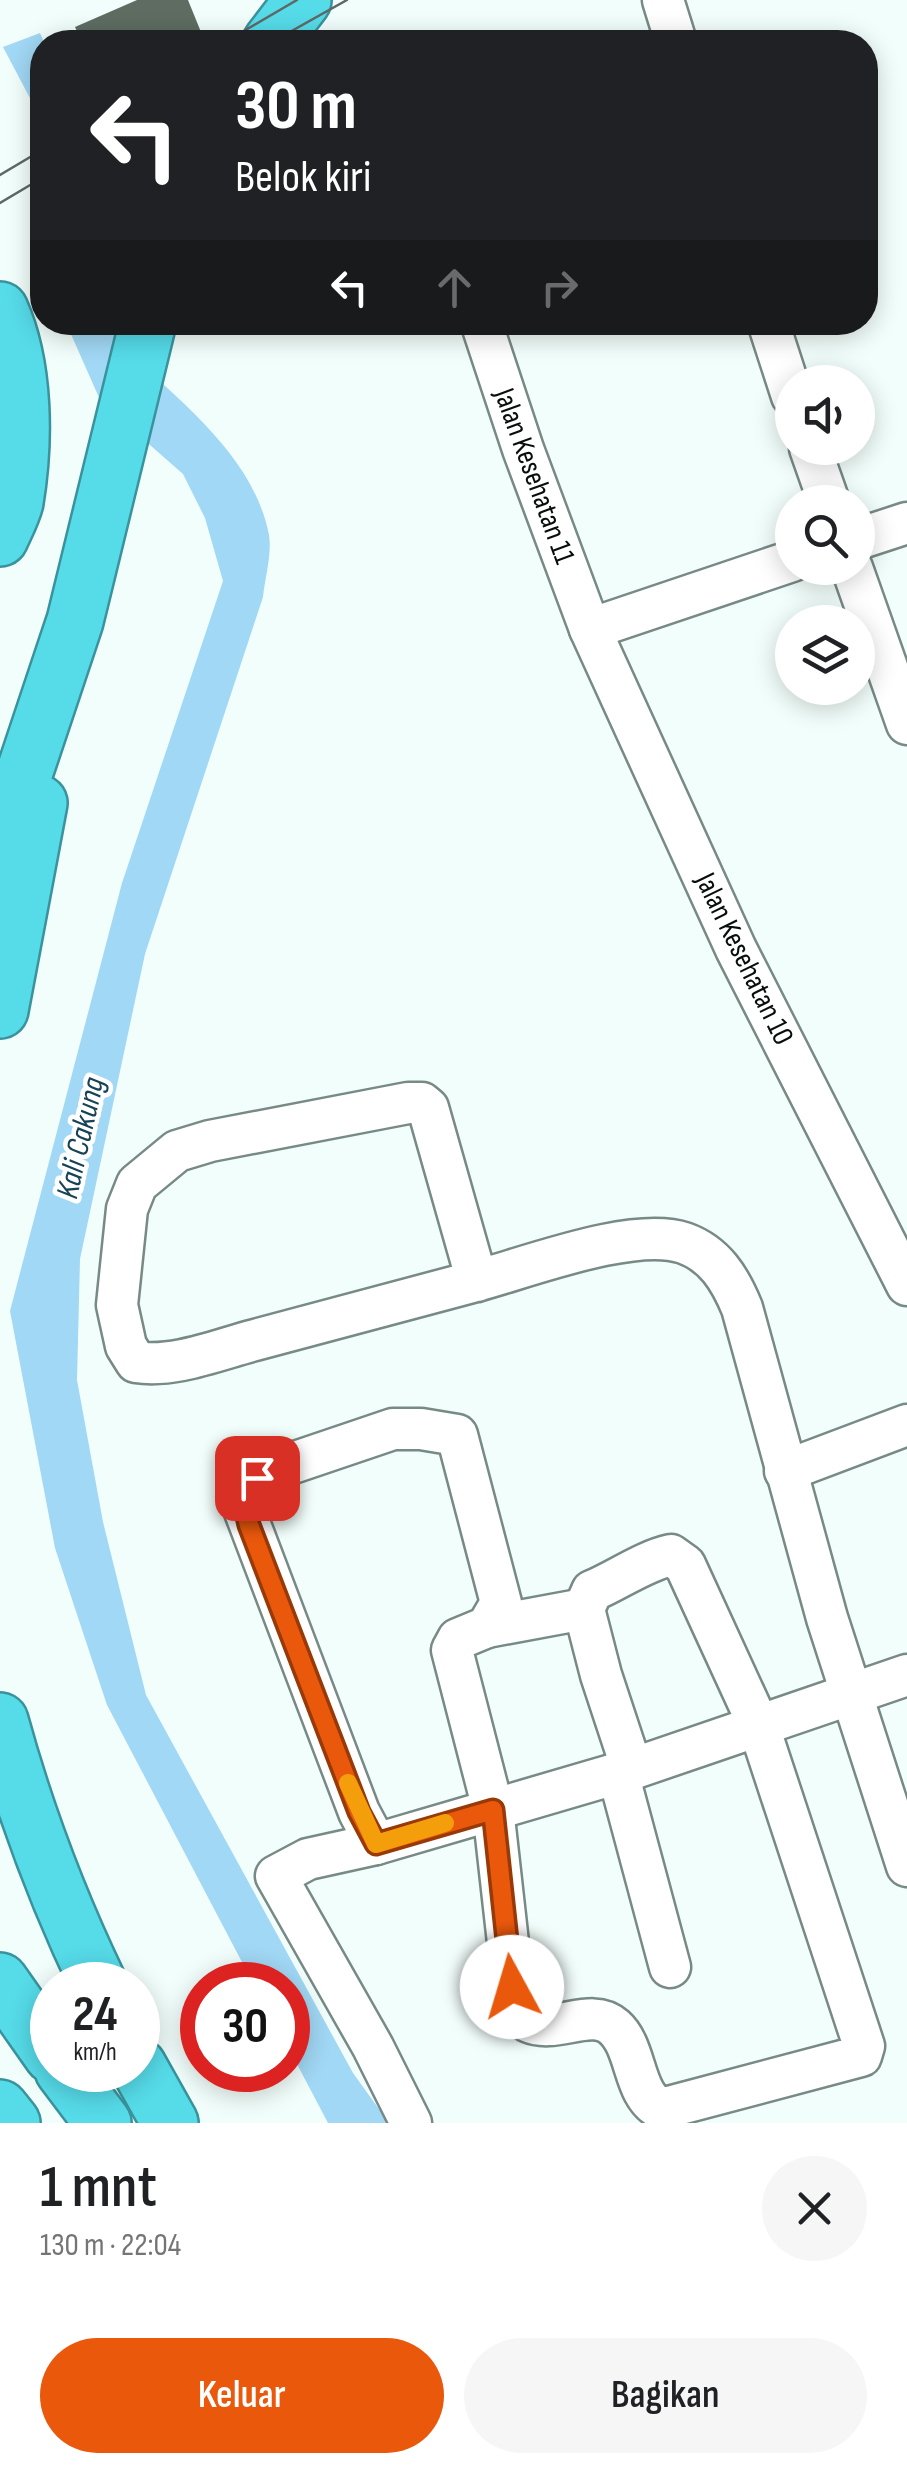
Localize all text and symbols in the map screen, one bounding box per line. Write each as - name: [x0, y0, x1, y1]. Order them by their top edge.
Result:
- text: 30 m: [235, 65, 357, 149]
- icon: left: [70, 70, 200, 200]
- text: Belok kiri: [235, 150, 371, 205]
- icon: left: [322, 260, 377, 315]
- icon: ahead: [427, 260, 482, 315]
- icon: right: [532, 260, 587, 315]
- map controls: [775, 365, 875, 705]
- button: sound: [775, 365, 875, 465]
- street label: Jalan Kesehatan 11: [485, 382, 583, 569]
- button: search: [775, 485, 875, 585]
- button: layers: [775, 605, 875, 705]
- street label: Jalan Kesehatan 10: [686, 866, 801, 1051]
- water label: Kali Cakung: [48, 1074, 114, 1202]
- pin: [215, 1436, 300, 1521]
- icon: arrive: [230, 1451, 285, 1506]
- position arrow: [460, 1935, 564, 2039]
- speed limit sign: 30: [180, 1962, 310, 2092]
- text: 24: [73, 1985, 117, 2045]
- text: km/h: [73, 2037, 117, 2068]
- text: 1 mnt: [40, 2152, 157, 2224]
- button: close: [762, 2156, 867, 2261]
- text: 130 m · 22:04: [40, 2226, 181, 2265]
- button: Keluar: [40, 2338, 444, 2453]
- button: Bagikan: [464, 2338, 867, 2453]

